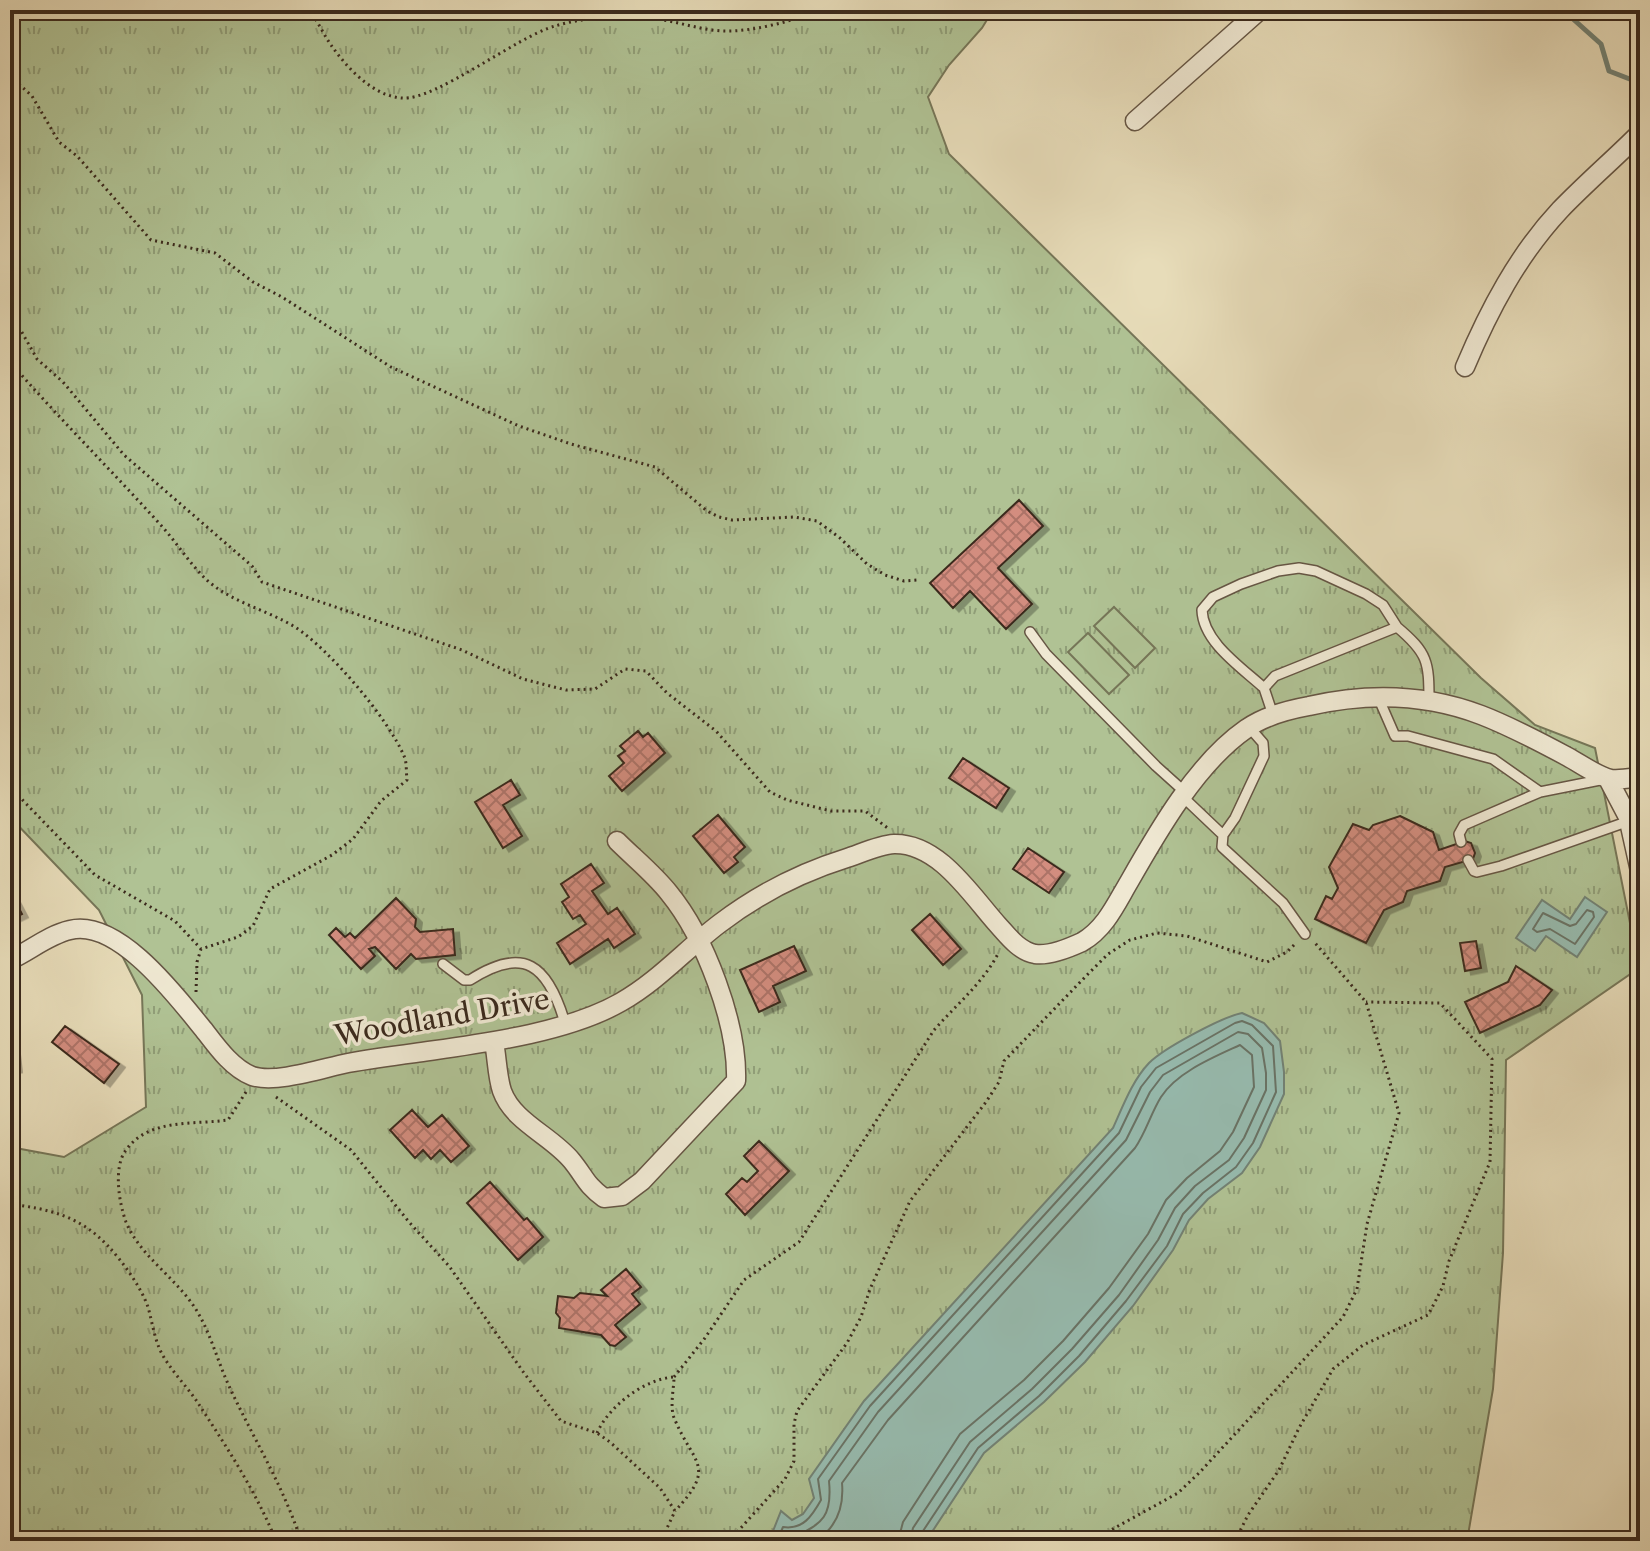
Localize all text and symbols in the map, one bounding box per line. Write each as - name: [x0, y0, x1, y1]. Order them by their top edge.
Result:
- street label: Woodland Drive: [331, 981, 552, 1053]

